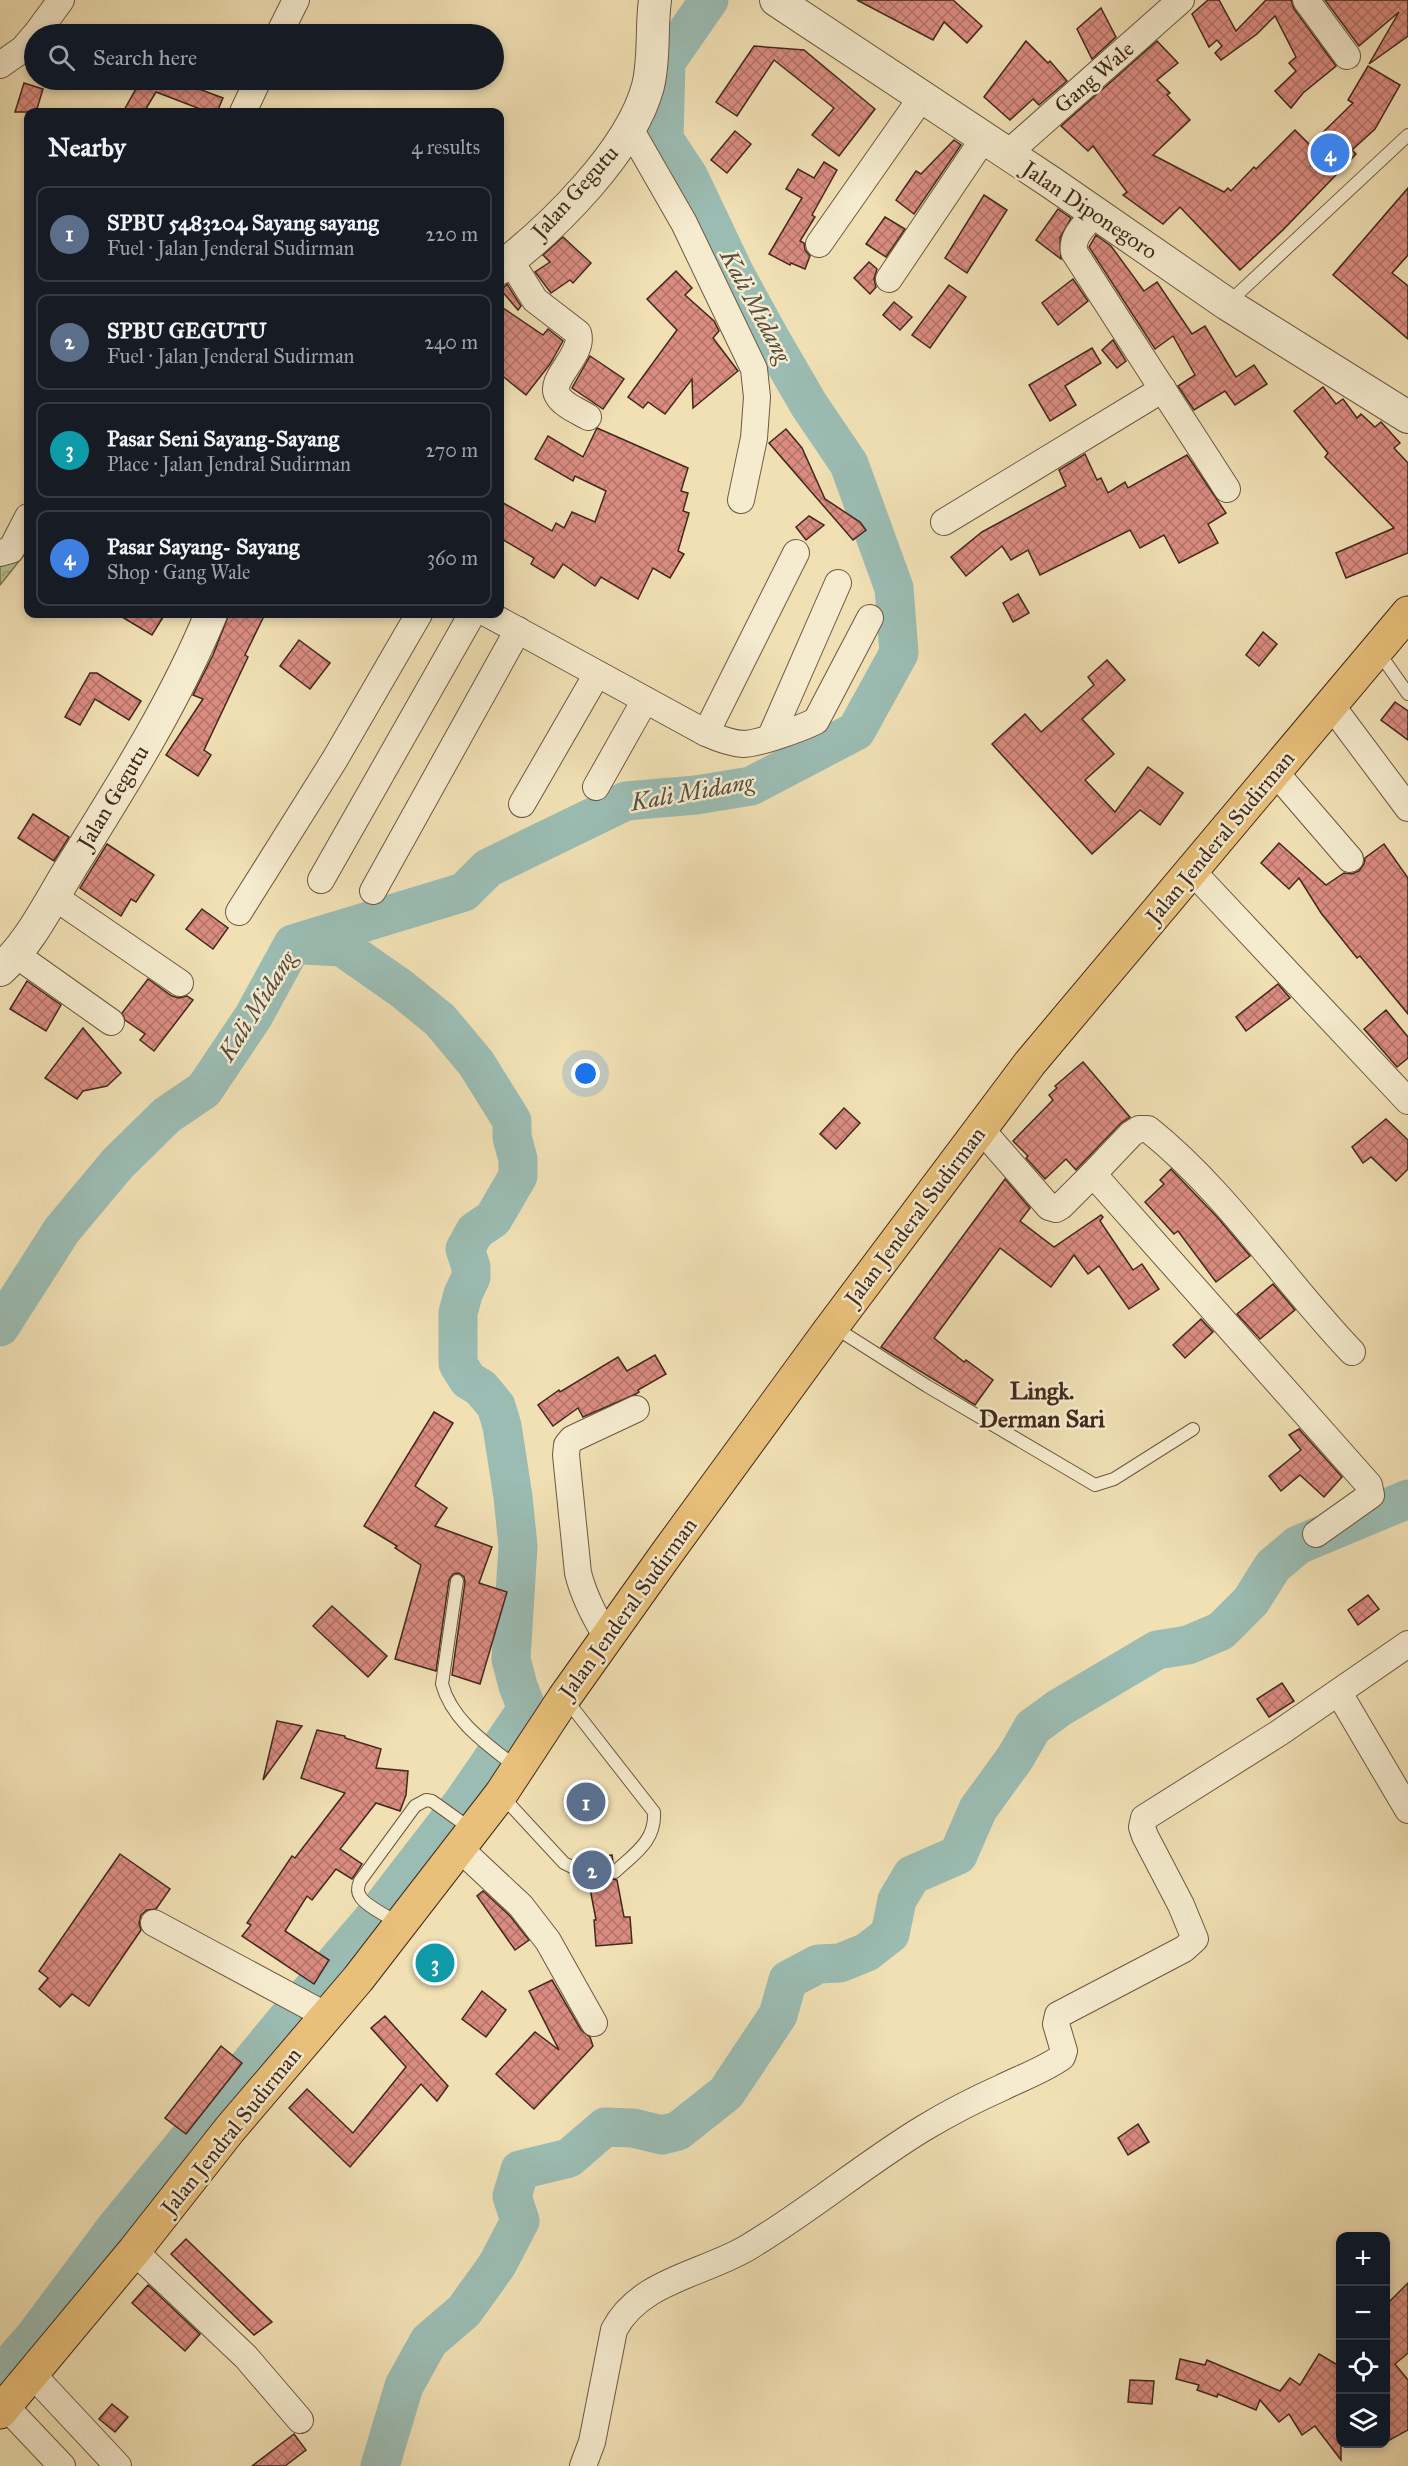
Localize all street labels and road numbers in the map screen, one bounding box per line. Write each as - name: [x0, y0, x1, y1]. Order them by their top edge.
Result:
- street label: Gang Wale: [1049, 35, 1139, 119]
- street label: Jalan Gegutu: [525, 139, 624, 246]
- street label: Jalan Diponegoro: [1016, 154, 1163, 265]
- street label: Jalan Gegutu: [70, 740, 155, 856]
- street label: Jalan Jenderal Sudirman: [1139, 745, 1300, 930]
- street label: Jalan Jenderal Sudirman: [838, 1121, 991, 1312]
- street label: Jalan Jenderal Sudirman: [552, 1512, 703, 1705]
- street label: Jalan Jendral Sudirman: [154, 2042, 307, 2222]

